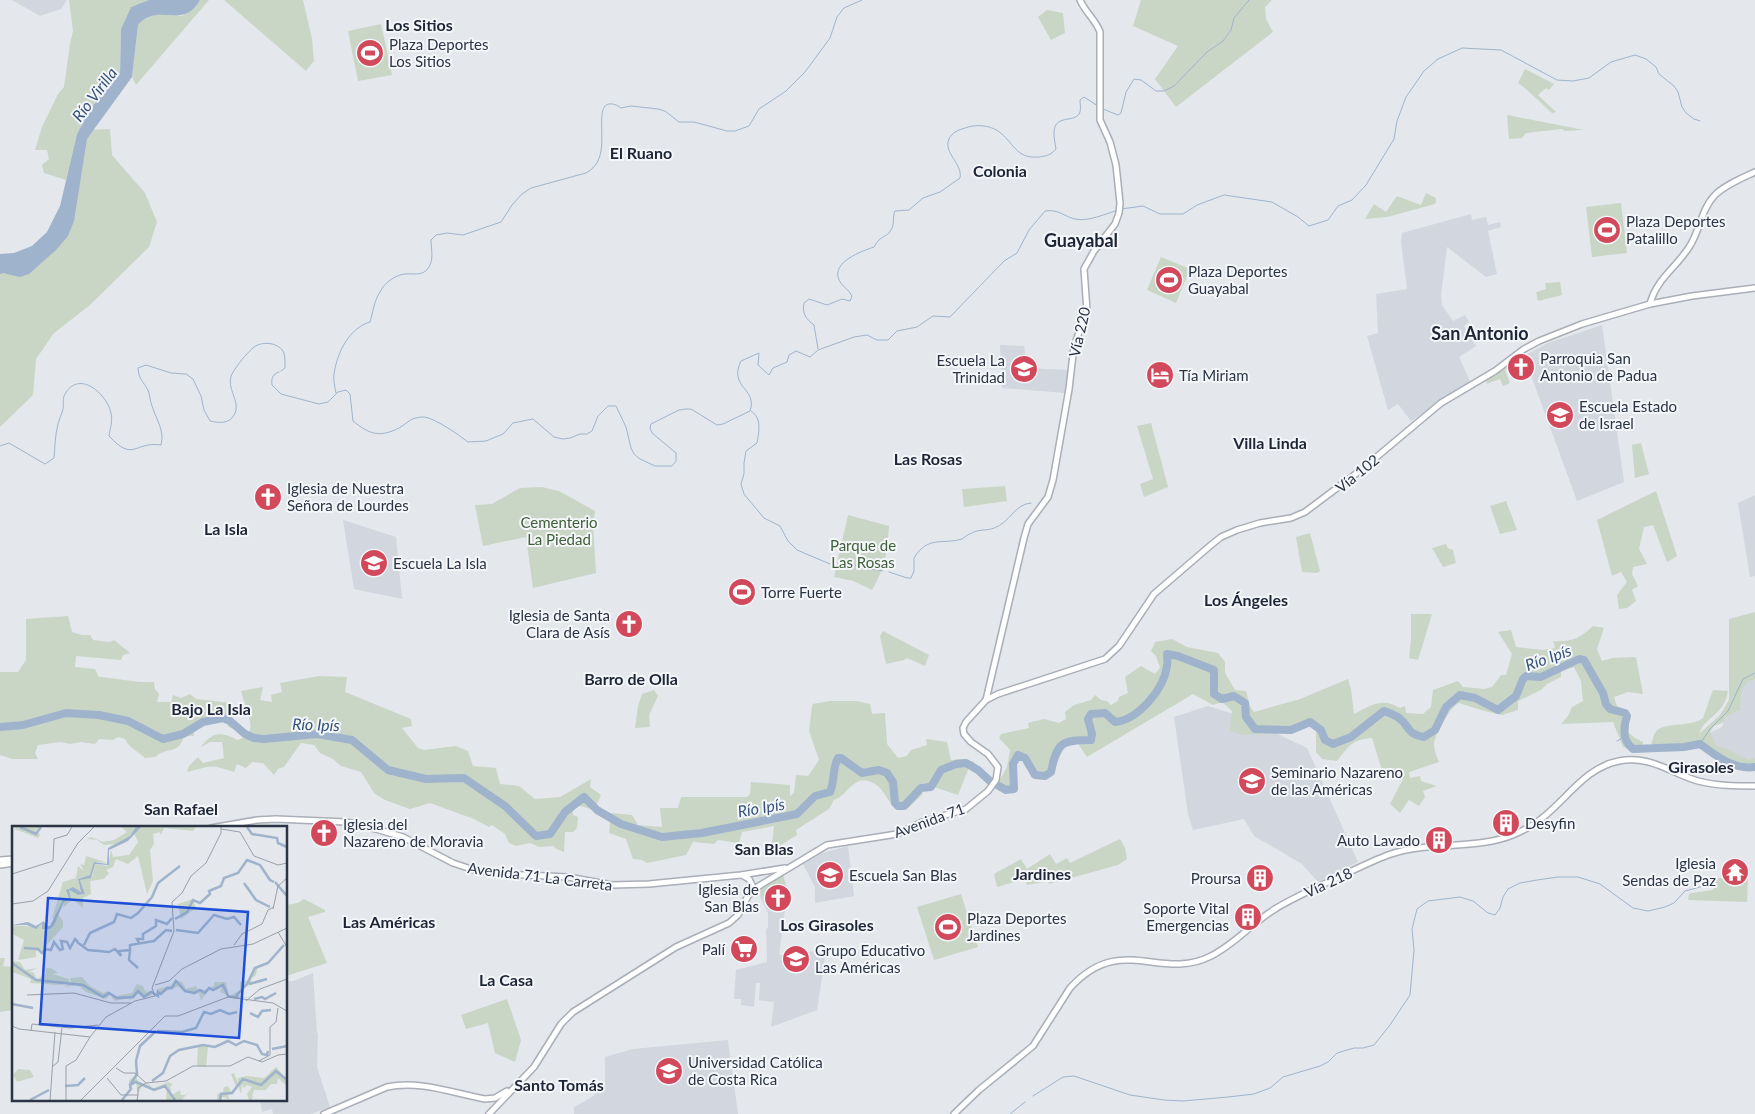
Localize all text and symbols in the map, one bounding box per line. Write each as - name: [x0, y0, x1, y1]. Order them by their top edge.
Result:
- district label: Los Sitios: [385, 15, 453, 34]
- place label: Plaza Deportes Los Sitios: [389, 35, 488, 70]
- sports icon: Plaza Deportes Los Sitios: [355, 38, 385, 68]
- water label: Río Virilla: [68, 63, 120, 125]
- district label: El Ruano: [610, 143, 672, 162]
- district label: Colonia: [973, 161, 1027, 180]
- place label: Plaza Deportes Patalillo: [1626, 212, 1725, 247]
- sports icon: Plaza Deportes Patalillo: [1592, 215, 1622, 245]
- district label: Guayabal: [1044, 229, 1118, 251]
- place label: Plaza Deportes Guayabal: [1188, 262, 1287, 297]
- sports icon: Plaza Deportes Guayabal: [1154, 265, 1184, 295]
- street label: Vía 220: [1065, 305, 1094, 359]
- district label: San Antonio: [1431, 322, 1529, 344]
- place label: Parroquia San Antonio de Padua: [1540, 349, 1657, 384]
- place label: Escuela La Trinidad: [937, 351, 1005, 386]
- church icon: Parroquia San Antonio de Padua: [1506, 352, 1536, 382]
- school or university icon: Escuela La Trinidad: [1009, 354, 1039, 384]
- hotel icon: Tía Miriam: [1145, 360, 1175, 390]
- place label: Tía Miriam: [1179, 366, 1248, 384]
- place label: Escuela Estado de Israel: [1579, 397, 1677, 432]
- school or university icon: Escuela Estado de Israel: [1545, 400, 1575, 430]
- district label: Villa Linda: [1232, 433, 1307, 452]
- district label: Las Rosas: [894, 449, 962, 468]
- street label: Vía 102: [1332, 450, 1382, 496]
- place label: Iglesia de Nuestra Señora de Lourdes: [287, 479, 409, 514]
- church icon: Iglesia de Nuestra Señora de Lourdes: [253, 482, 283, 512]
- park label: Cementerio La Piedad: [520, 513, 598, 548]
- district label: La Isla: [204, 519, 248, 538]
- park label: Parque de Las Rosas: [830, 536, 896, 571]
- school or university icon: Escuela La Isla: [359, 548, 389, 578]
- place label: Escuela La Isla: [393, 554, 487, 572]
- sports icon: Torre Fuerte: [727, 577, 757, 607]
- place label: Torre Fuerte: [761, 583, 842, 601]
- district label: Los Ángeles: [1204, 590, 1288, 609]
- place label: Iglesia de Santa Clara de Asís: [509, 606, 610, 641]
- church icon: Iglesia de Santa Clara de Asís: [614, 609, 644, 639]
- water label: Río Ipís: [1522, 640, 1574, 674]
- district label: Barro de Olla: [584, 669, 678, 688]
- district label: Bajo La Isla: [171, 699, 251, 718]
- water label: Río Ipís: [292, 714, 341, 734]
- district label: Girasoles: [1668, 757, 1734, 776]
- place label: Seminario Nazareno de las Américas: [1271, 763, 1403, 798]
- school or university icon: Seminario Nazareno de las Américas: [1237, 766, 1267, 796]
- water label: Río Ipís: [736, 793, 787, 820]
- district label: San Rafael: [144, 799, 218, 818]
- street label: Avenida 71: [891, 799, 967, 841]
- building icon: Desyfin: [1491, 808, 1521, 838]
- place label: Desyfin: [1525, 814, 1575, 832]
- place label: Iglesia del Nazareno de Moravia: [343, 815, 484, 850]
- church icon: Iglesia del Nazareno de Moravia: [309, 818, 339, 848]
- building icon: Auto Lavado: [1424, 825, 1454, 855]
- inset map: [12, 826, 288, 1102]
- place label: Auto Lavado: [1337, 831, 1420, 849]
- district label: San Blas: [734, 839, 794, 858]
- place label: Iglesia Sendas de Paz: [1622, 854, 1716, 889]
- temple icon: Iglesia Sendas de Paz: [1720, 857, 1750, 887]
- street label: Avenida 71 La Carreta: [467, 858, 613, 894]
- school or university icon: Escuela San Blas: [815, 860, 845, 890]
- building icon: Proursa: [1245, 863, 1275, 893]
- street label: Vía 218: [1301, 863, 1355, 901]
- district label: Jardines: [1013, 864, 1071, 883]
- place label: Escuela San Blas: [849, 866, 957, 884]
- place label: Proursa: [1191, 869, 1241, 887]
- place label: Iglesia de San Blas: [698, 880, 759, 915]
- church icon: Iglesia de San Blas: [763, 883, 793, 913]
- place label: Soporte Vital Emergencias: [1143, 899, 1229, 934]
- building icon: Soporte Vital Emergencias: [1233, 902, 1263, 932]
- place label: Plaza Deportes Jardines: [967, 909, 1066, 944]
- district label: Las Américas: [343, 912, 435, 931]
- sports icon: Plaza Deportes Jardines: [933, 912, 963, 942]
- district label: Los Girasoles: [780, 915, 874, 934]
- supermarket icon: Palí: [729, 934, 759, 964]
- place label: Palí: [702, 940, 726, 958]
- place label: Grupo Educativo Las Américas: [815, 941, 925, 976]
- school or university icon: Grupo Educativo Las Américas: [781, 944, 811, 974]
- district label: La Casa: [479, 970, 533, 989]
- place label: Universidad Católica de Costa Rica: [688, 1053, 823, 1088]
- school or university icon: Universidad Católica de Costa Rica: [654, 1056, 684, 1086]
- district label: Santo Tomás: [514, 1075, 604, 1094]

